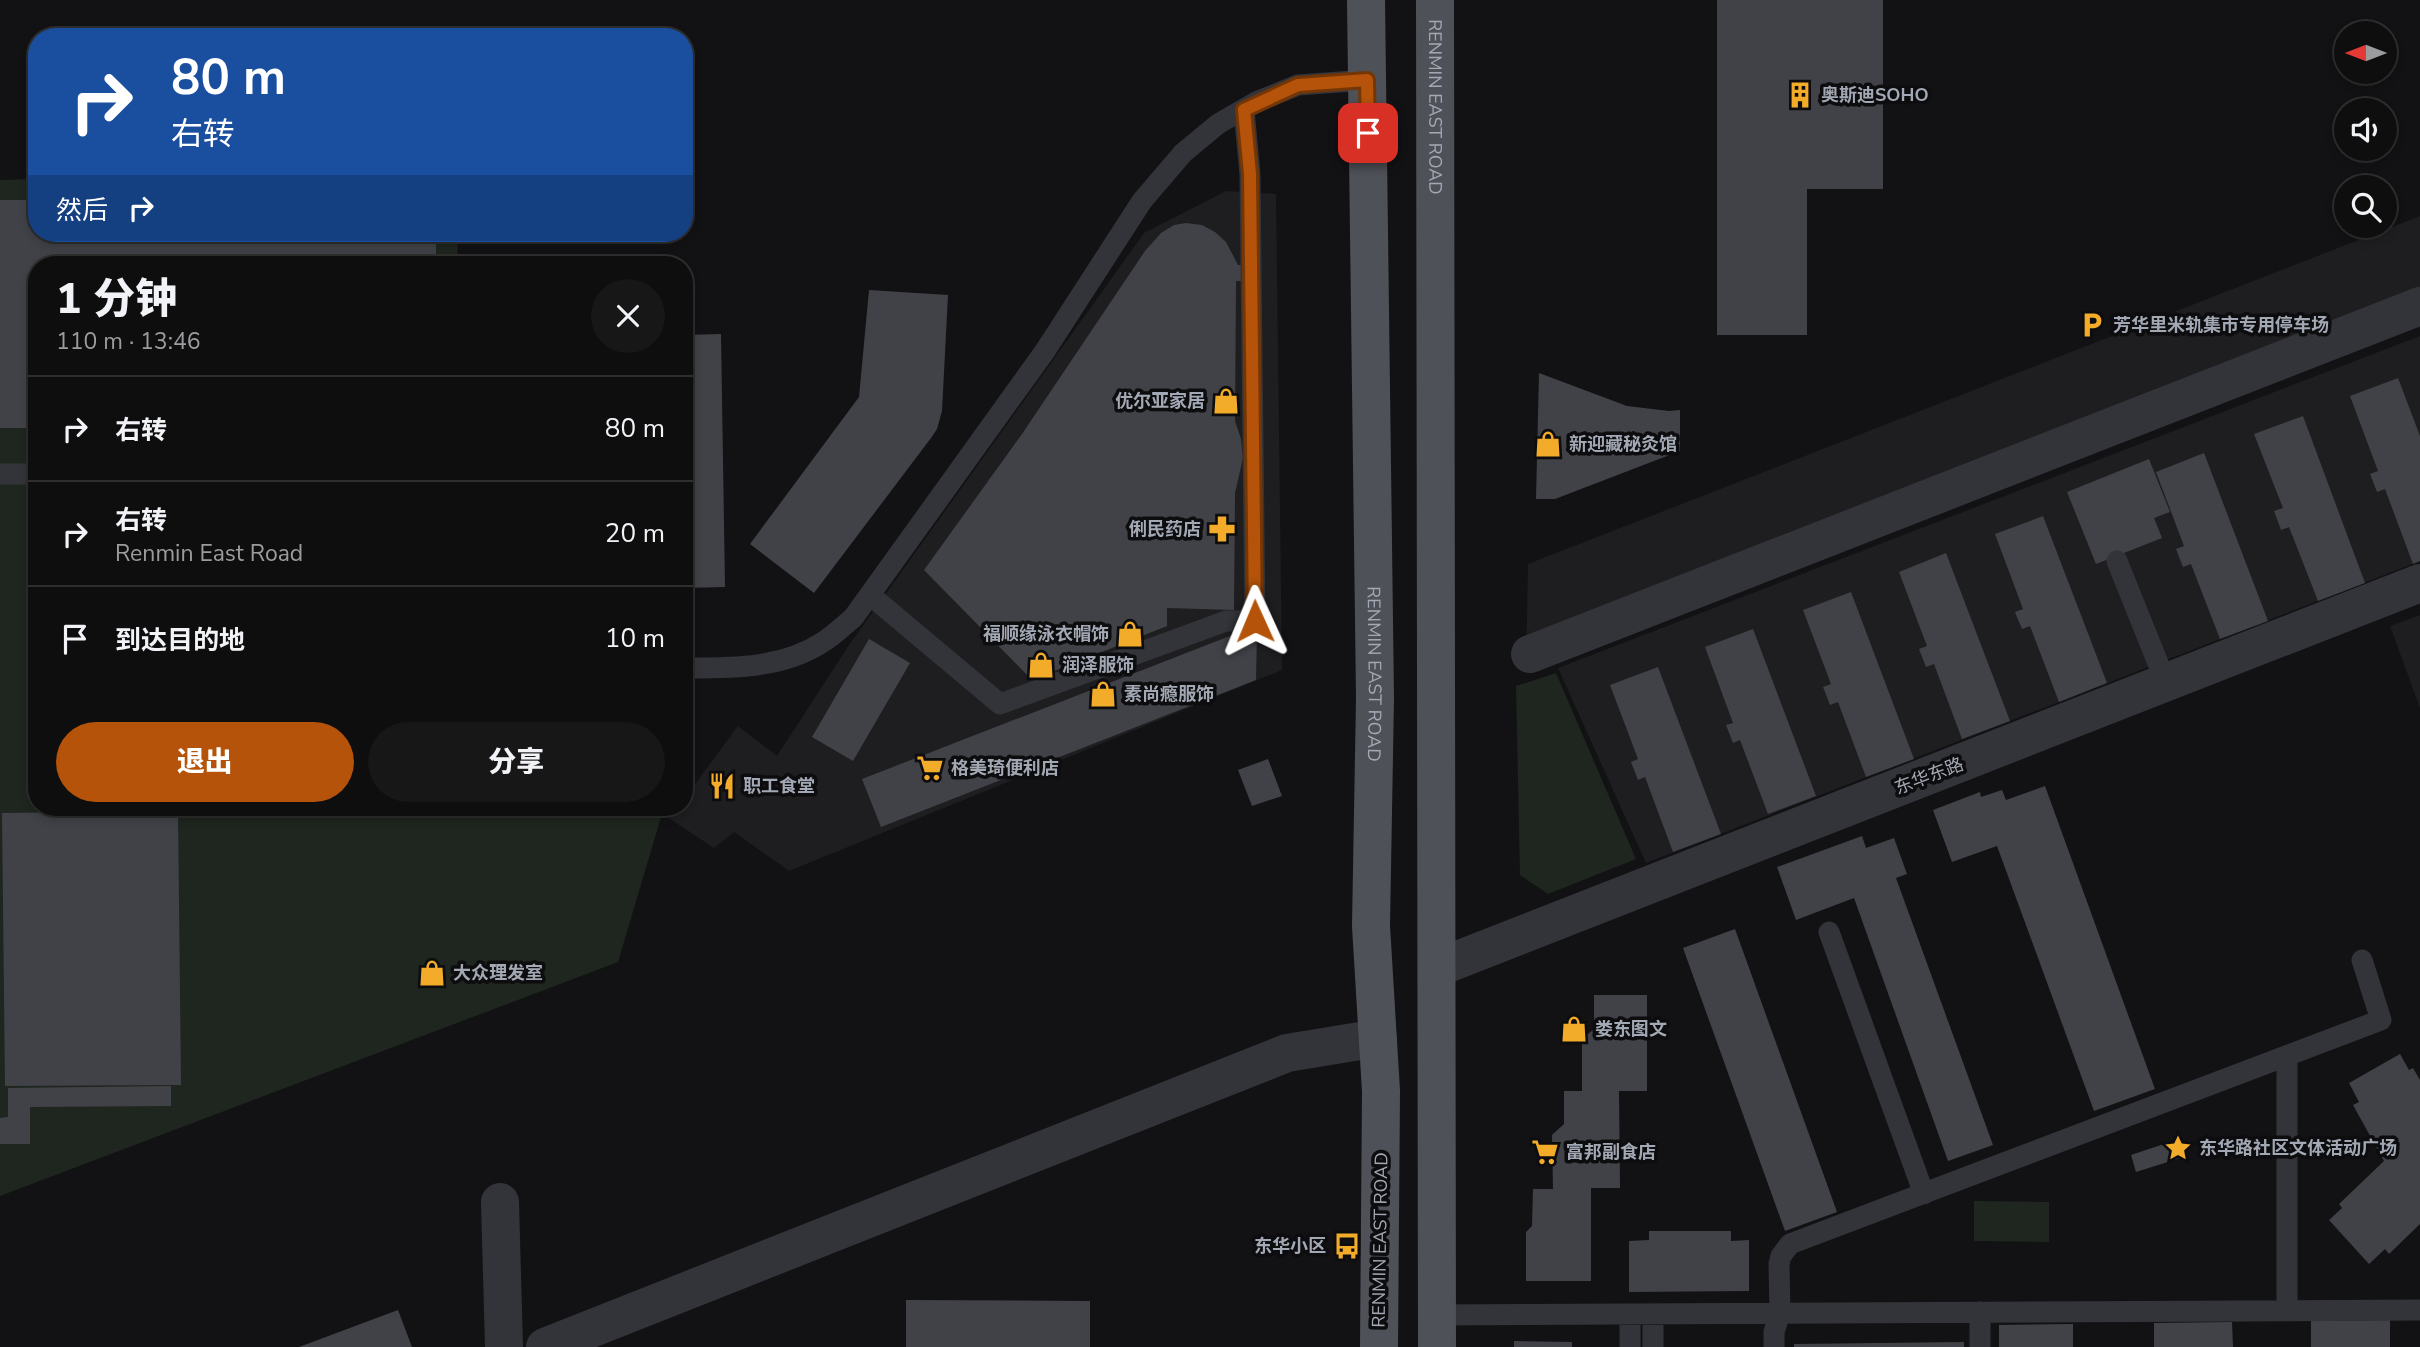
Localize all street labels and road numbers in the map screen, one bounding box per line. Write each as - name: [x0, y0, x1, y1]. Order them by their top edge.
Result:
- street label: RENMIN EAST ROAD: [1423, 19, 1447, 195]
- street label: RENMIN EAST ROAD: [1362, 586, 1387, 762]
- street label: 东华东路: [1891, 752, 1967, 800]
- street label: RENMIN EAST ROAD: [1366, 1152, 1394, 1328]

